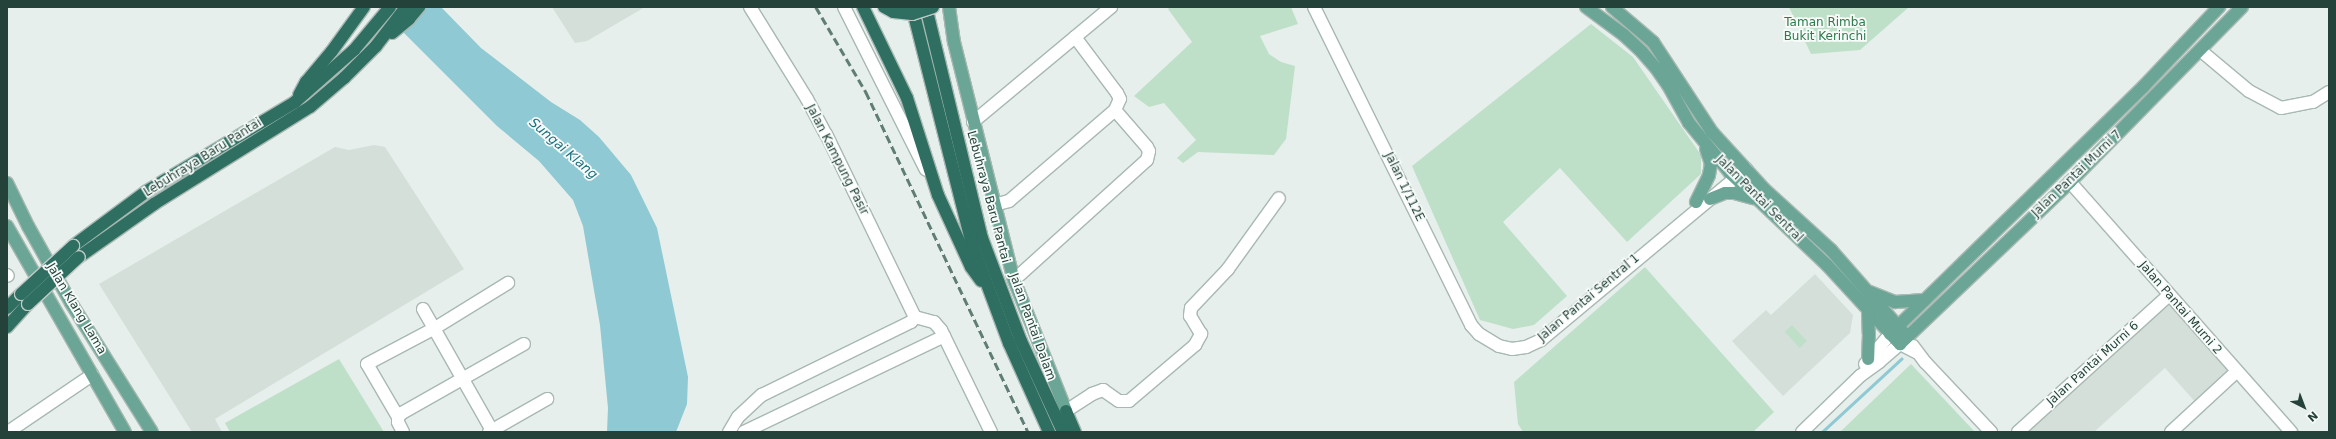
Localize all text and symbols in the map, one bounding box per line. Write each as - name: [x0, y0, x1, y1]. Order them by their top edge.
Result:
- park label: Taman Rimba Bukit Kerinchi: [1784, 16, 1866, 44]
- street label: Jalan Kampung Pasir: [803, 102, 871, 218]
- water label: Sungai Klang: [526, 115, 600, 183]
- street label: Lebuhraya Baru Pantai: [141, 116, 265, 200]
- street label: Jalan Pantai Murni 7: [2029, 128, 2125, 220]
- street label: Lebuhraya Baru Pantai: [963, 129, 1013, 265]
- street label: Jalan 1/112E: [1381, 150, 1427, 224]
- street label: Jalan Pantai Sentral: [1713, 153, 1805, 245]
- street label: Jalan Pantai Sentral 1: [1535, 251, 1643, 345]
- street label: Jalan Pantai Murni 2: [2136, 258, 2224, 358]
- street label: Jalan Klang Lama: [43, 261, 109, 357]
- street label: Jalan Pantai Dalam: [1006, 272, 1058, 382]
- street label: Jalan Pantai Murni 6: [2044, 319, 2142, 409]
- north arrow: [2284, 387, 2324, 427]
- text: N: [2305, 408, 2320, 424]

